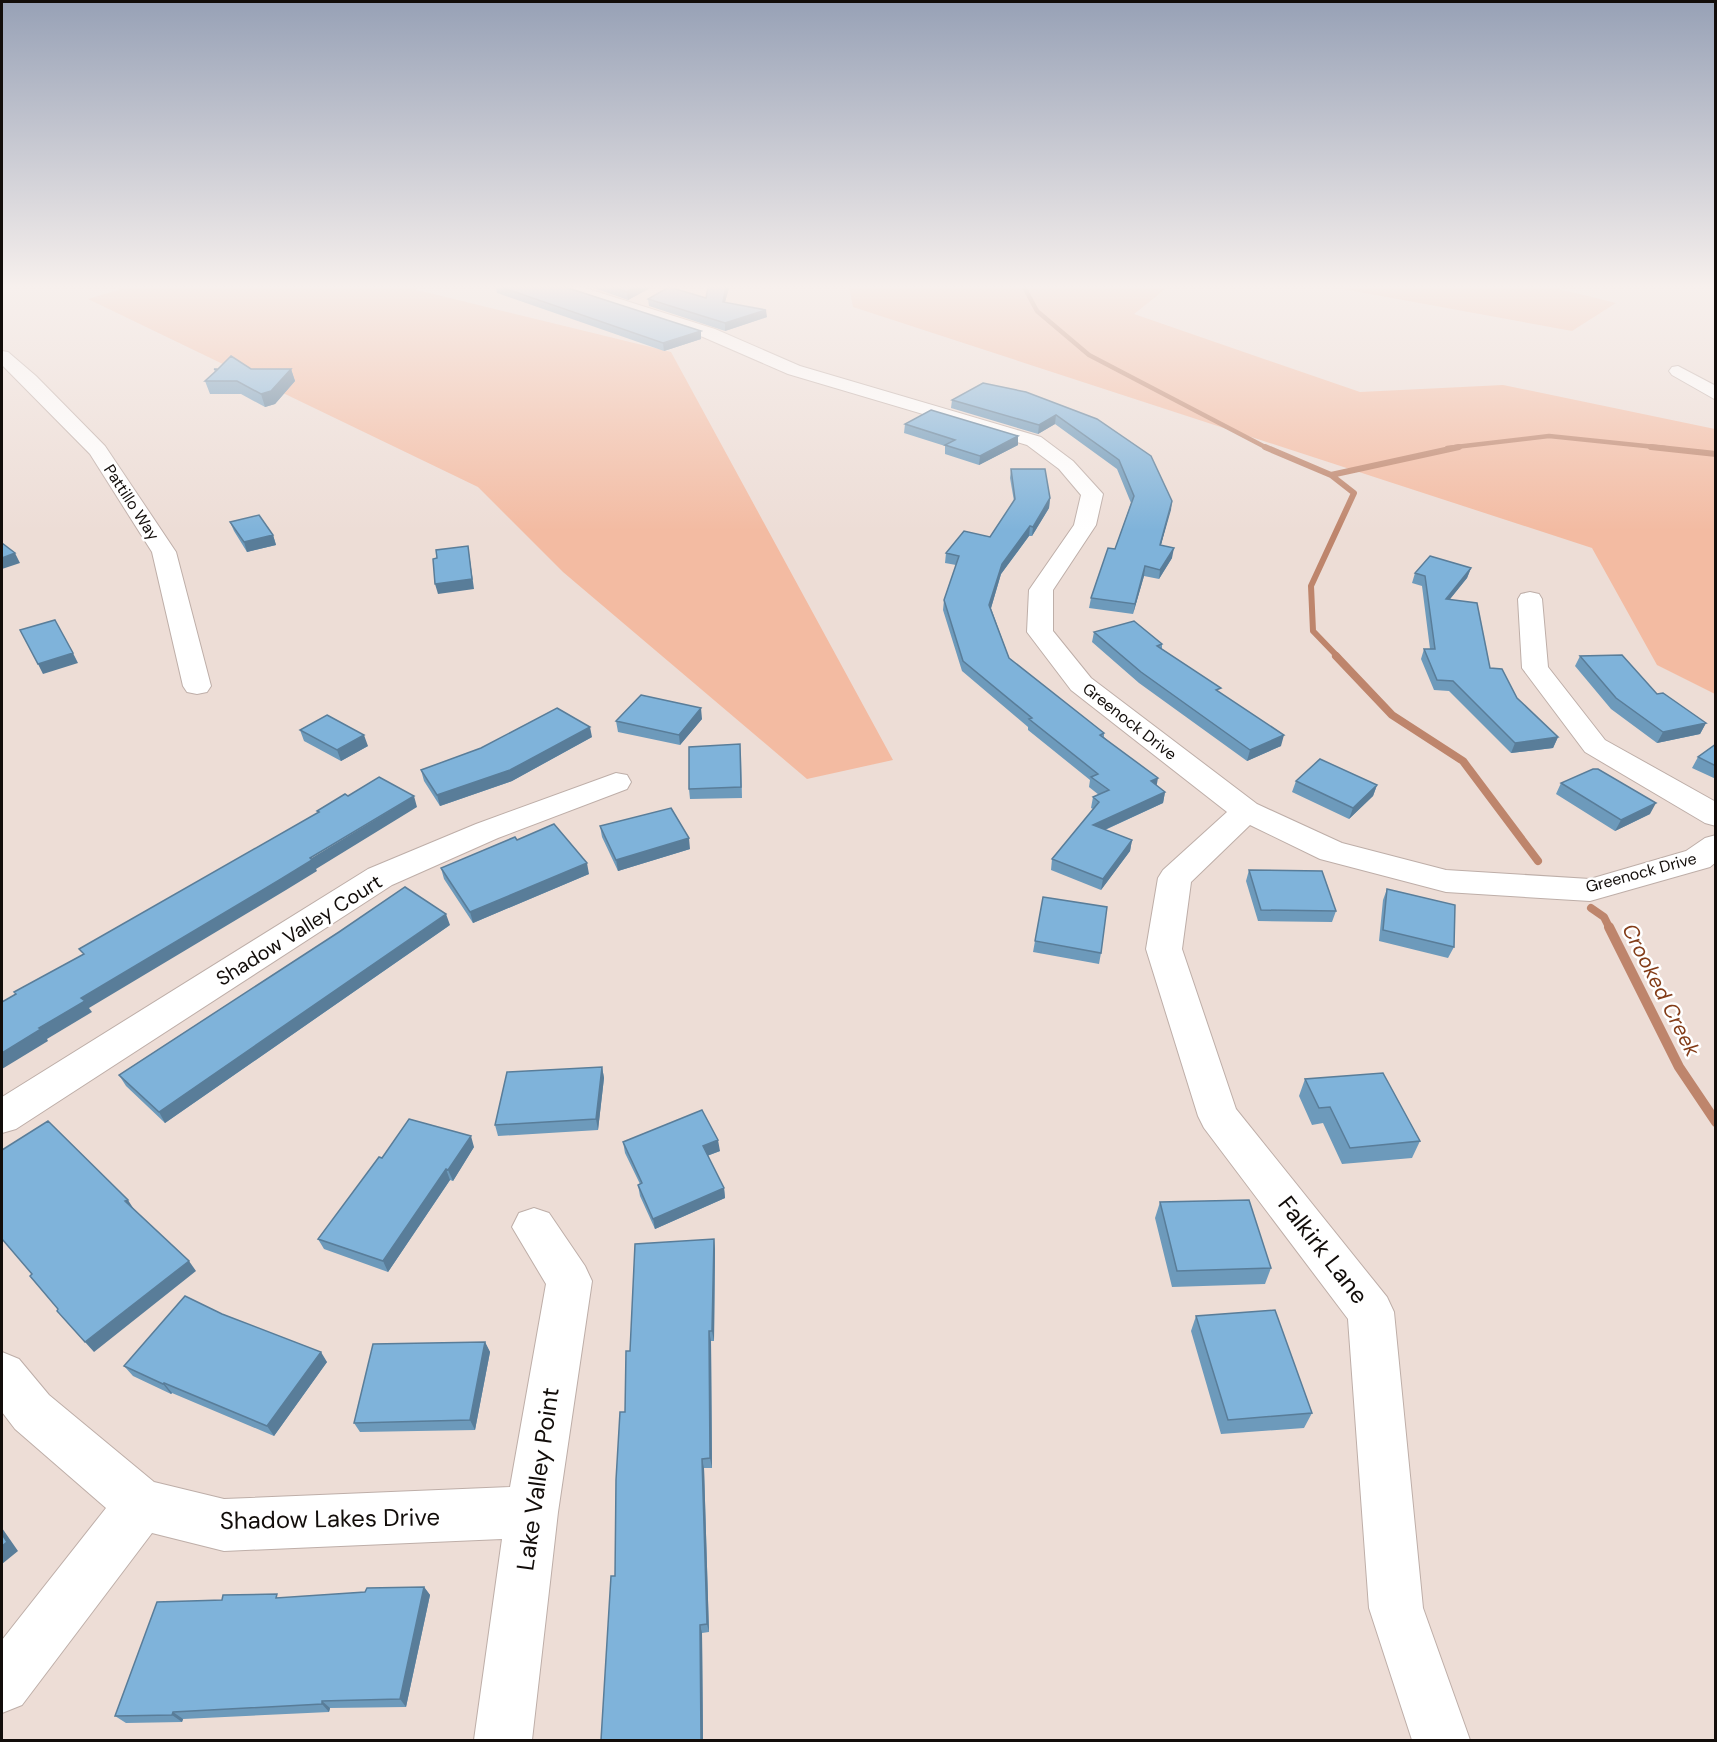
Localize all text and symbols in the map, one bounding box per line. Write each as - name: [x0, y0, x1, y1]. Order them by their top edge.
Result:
- street label: Pattillo Way: [99, 460, 164, 544]
- street label: Greenock Drive: [1078, 678, 1181, 765]
- street label: Greenock Drive: [1583, 848, 1699, 897]
- street label: Shadow Valley Court: [211, 868, 387, 992]
- water label: Crooked Creek: [1615, 919, 1707, 1062]
- street label: Falkirk Lane: [1272, 1189, 1375, 1310]
- street label: Lake Valley Point: [509, 1385, 566, 1573]
- street label: Shadow Lakes Drive: [220, 1501, 440, 1536]

